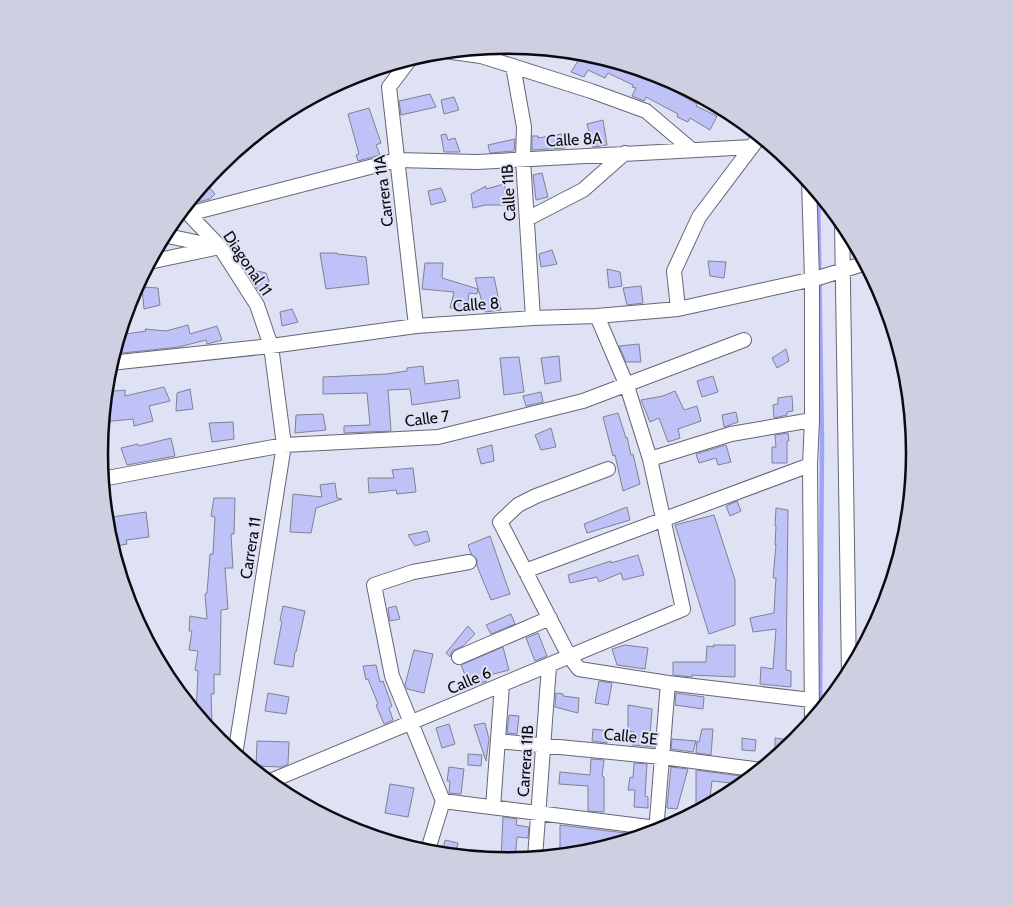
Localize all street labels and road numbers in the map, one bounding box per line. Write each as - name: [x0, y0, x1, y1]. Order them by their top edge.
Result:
- street label: Calle 8A: [545, 129, 603, 150]
- street label: Carrera 11A: [370, 154, 397, 228]
- street label: Calle 11B: [498, 164, 519, 222]
- street label: Diagonal 11: [219, 227, 276, 299]
- street label: Calle 8: [452, 293, 500, 316]
- street label: Calle 7: [404, 406, 450, 431]
- street label: Carrera 11: [236, 516, 265, 580]
- street label: Calle 6: [444, 663, 494, 698]
- street label: Carrera 11B: [514, 724, 538, 798]
- street label: Calle 5E: [603, 724, 659, 749]

